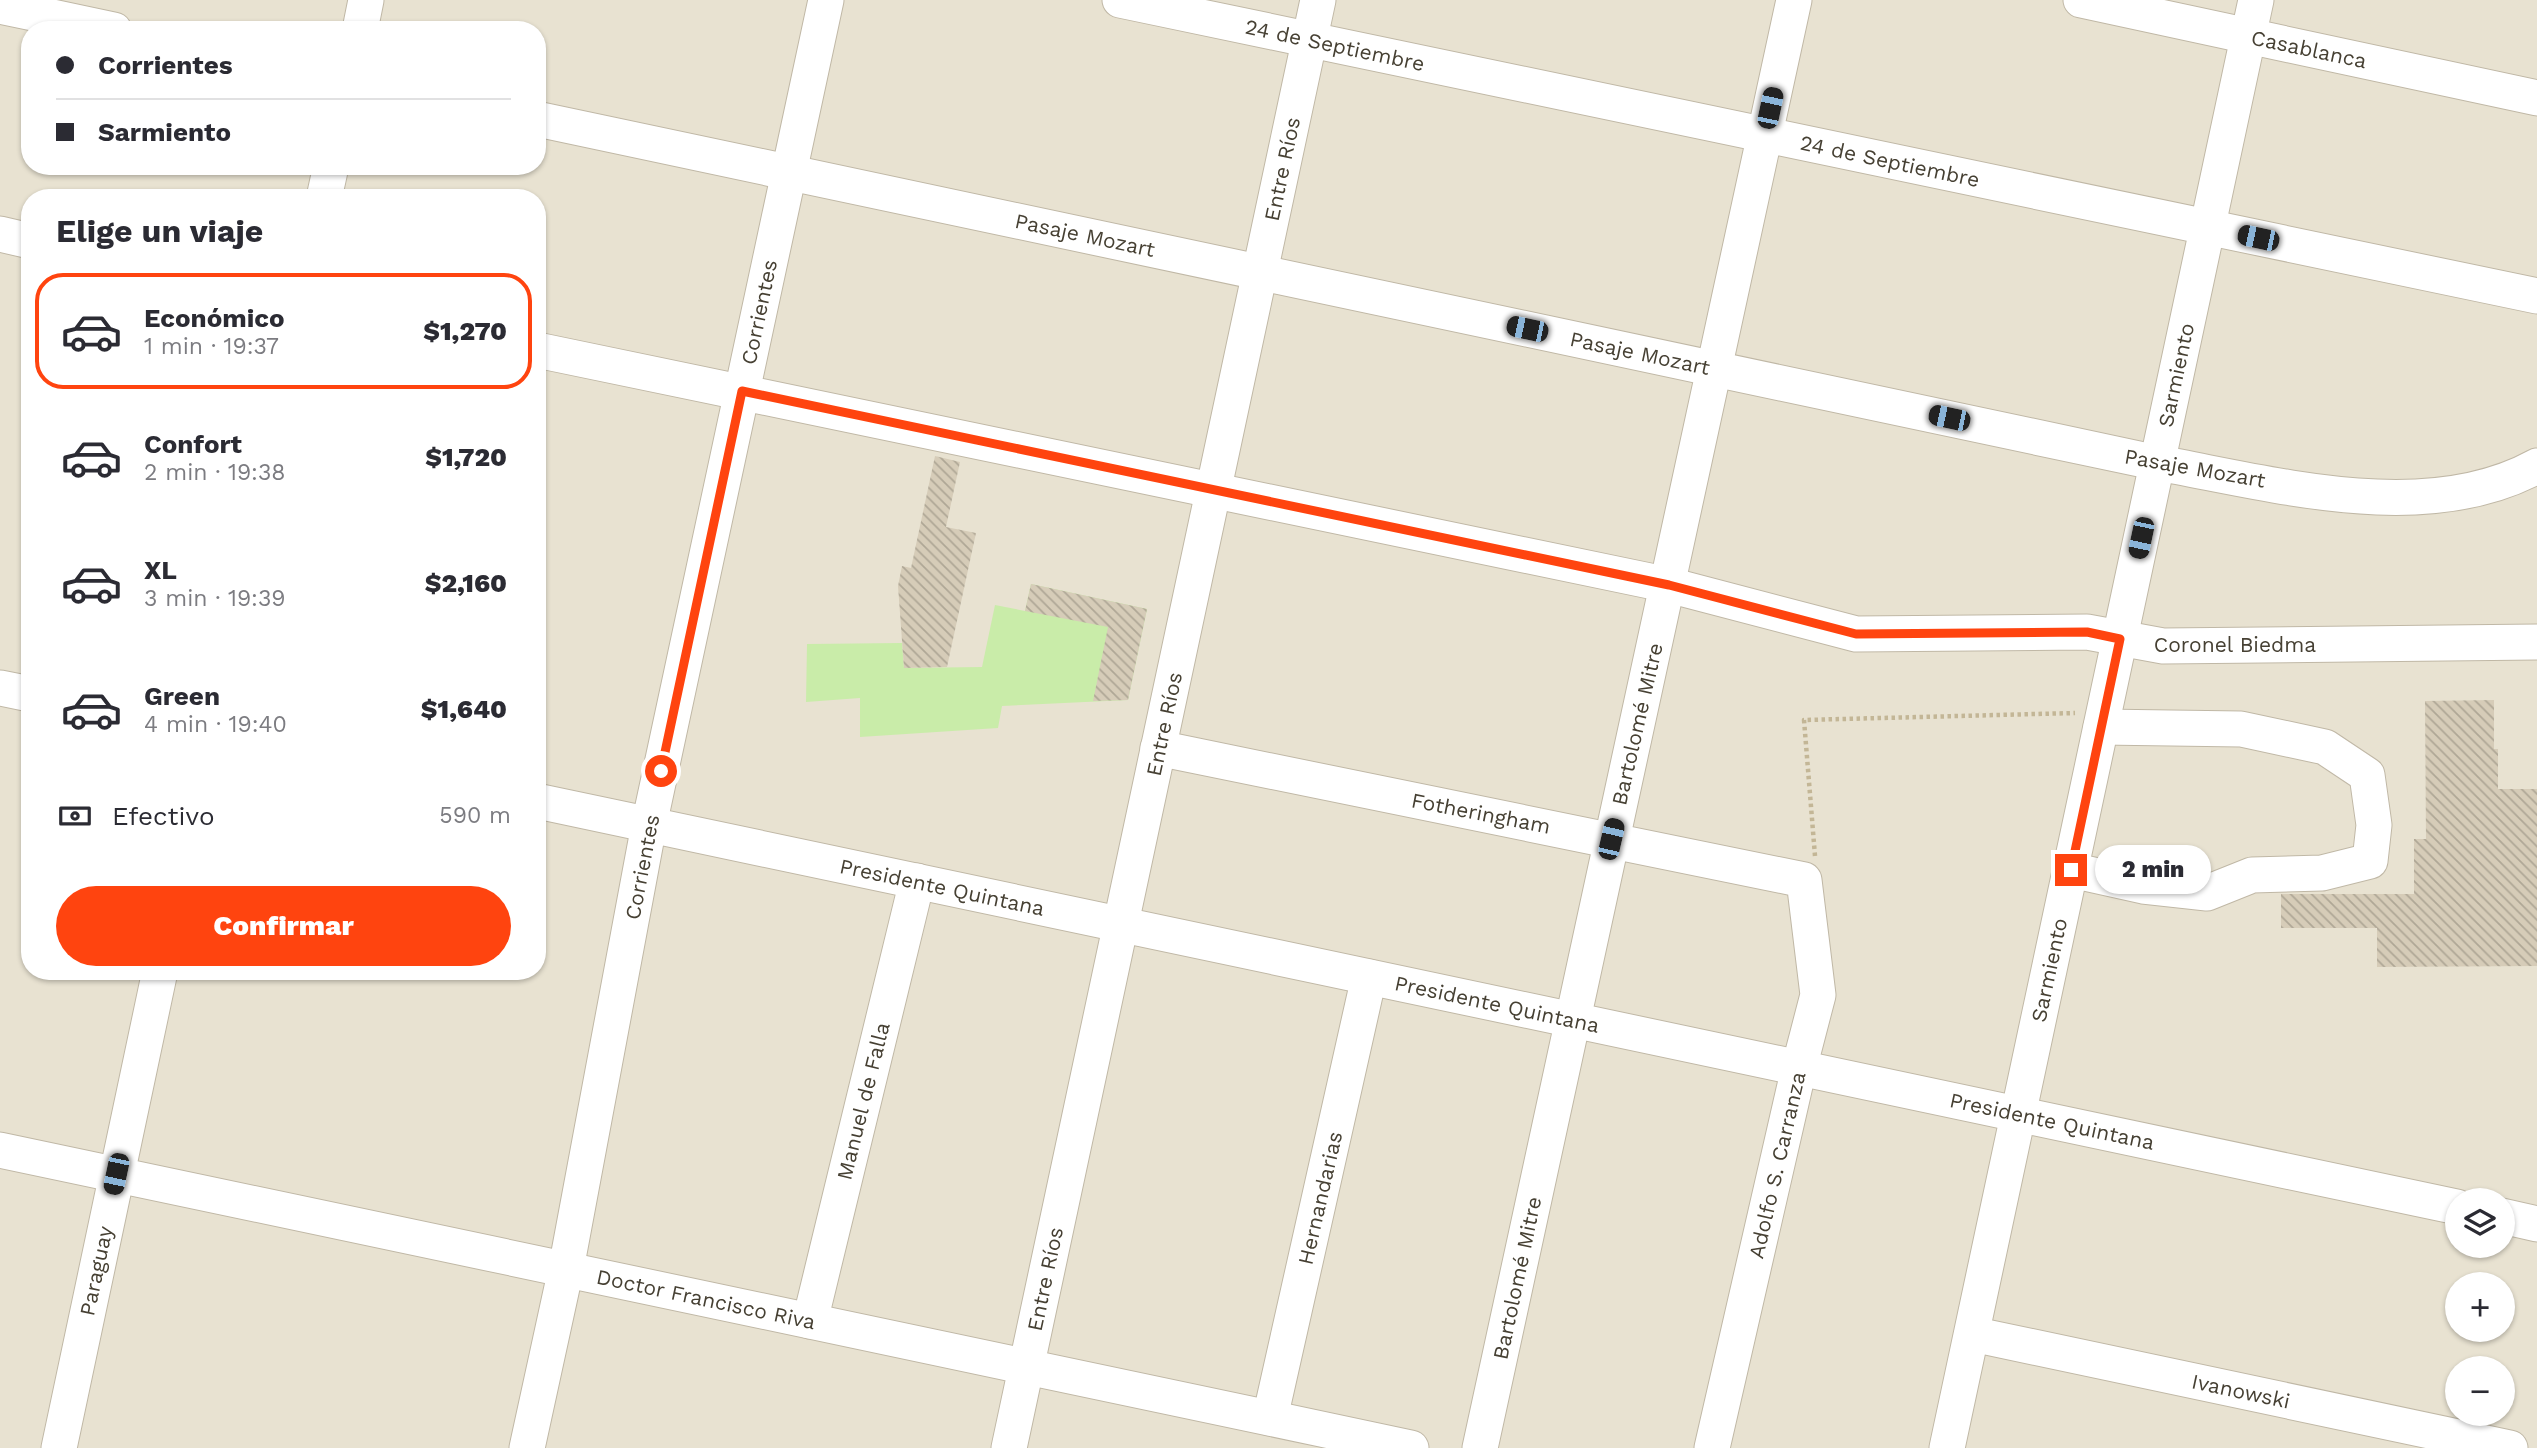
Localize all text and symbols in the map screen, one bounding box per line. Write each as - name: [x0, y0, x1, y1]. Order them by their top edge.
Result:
- street label: 24 de Septiembre: [1243, 14, 1427, 76]
- street label: Casablanca: [2249, 25, 2369, 73]
- text: Corrientes: [98, 50, 233, 80]
- car: [1756, 85, 1785, 131]
- street label: Entre Ríos: [1259, 115, 1305, 223]
- text: Sarmiento: [98, 117, 231, 147]
- street label: 24 de Septiembre: [1798, 130, 1982, 192]
- street label: Pasaje Mozart: [1013, 208, 1158, 262]
- text: Elige un viaje: [56, 212, 263, 250]
- car: [2236, 223, 2281, 253]
- street label: Corrientes: [736, 257, 782, 367]
- icon: car: [60, 300, 123, 363]
- text: Económico: [144, 303, 285, 333]
- car: [1505, 314, 1550, 344]
- text: $1,270: [423, 316, 507, 346]
- street label: Sarmiento: [2153, 321, 2199, 429]
- street label: Pasaje Mozart: [1568, 326, 1713, 380]
- text: 1 min · 19:37: [144, 333, 279, 360]
- car: [1927, 403, 1972, 433]
- icon: car: [60, 426, 123, 489]
- text: Confort: [144, 429, 242, 459]
- text: $1,720: [425, 442, 507, 472]
- street label: Pasaje Mozart: [2123, 443, 2268, 493]
- text: 2 min · 19:38: [144, 459, 286, 486]
- car: [2127, 515, 2156, 561]
- icon: car: [60, 552, 123, 615]
- text: XL: [144, 555, 177, 585]
- text: $2,160: [425, 568, 507, 598]
- text: 3 min · 19:39: [144, 585, 286, 612]
- street label: Coronel Biedma: [2154, 632, 2316, 657]
- street label: Bartolomé Mitre: [1606, 640, 1668, 808]
- street label: Entre Ríos: [1141, 670, 1187, 778]
- icon: car: [60, 678, 123, 741]
- text: Green: [144, 681, 220, 711]
- text: $1,640: [421, 694, 507, 724]
- text: 4 min · 19:40: [144, 711, 287, 738]
- route start: [645, 755, 677, 787]
- street label: Fotheringham: [1409, 787, 1553, 839]
- icon: cash: [56, 797, 94, 835]
- text: Efectivo: [112, 801, 215, 831]
- text: 590 m: [439, 802, 511, 829]
- street label: Corrientes: [620, 812, 664, 922]
- car: [1597, 816, 1626, 862]
- callout: 2 min: [2096, 846, 2211, 894]
- street label: Presidente Quintana: [837, 853, 1047, 921]
- route end: [2055, 854, 2087, 886]
- text: 2 min: [2122, 856, 2184, 883]
- button: Confirmar: [56, 886, 511, 966]
- street label: Sarmiento: [2026, 916, 2072, 1024]
- street label: Presidente Quintana: [1392, 970, 1602, 1038]
- street label: Manuel de Falla: [831, 1020, 895, 1182]
- street label: Adolfo S. Carranza: [1743, 1069, 1811, 1261]
- street label: Presidente Quintana: [1947, 1087, 2157, 1155]
- street label: Hernandarias: [1293, 1129, 1347, 1267]
- car: [102, 1151, 131, 1197]
- map controls: [2445, 1188, 2515, 1426]
- button: layers: [2445, 1188, 2515, 1258]
- street label: Bartolomé Mitre: [1488, 1194, 1546, 1362]
- street label: Paraguay: [74, 1224, 118, 1318]
- street label: Entre Ríos: [1022, 1225, 1068, 1333]
- street label: Doctor Francisco Riva: [594, 1264, 818, 1334]
- button: +: [2445, 1272, 2515, 1342]
- button: −: [2445, 1356, 2515, 1426]
- street label: Ivanowski: [2190, 1368, 2292, 1414]

